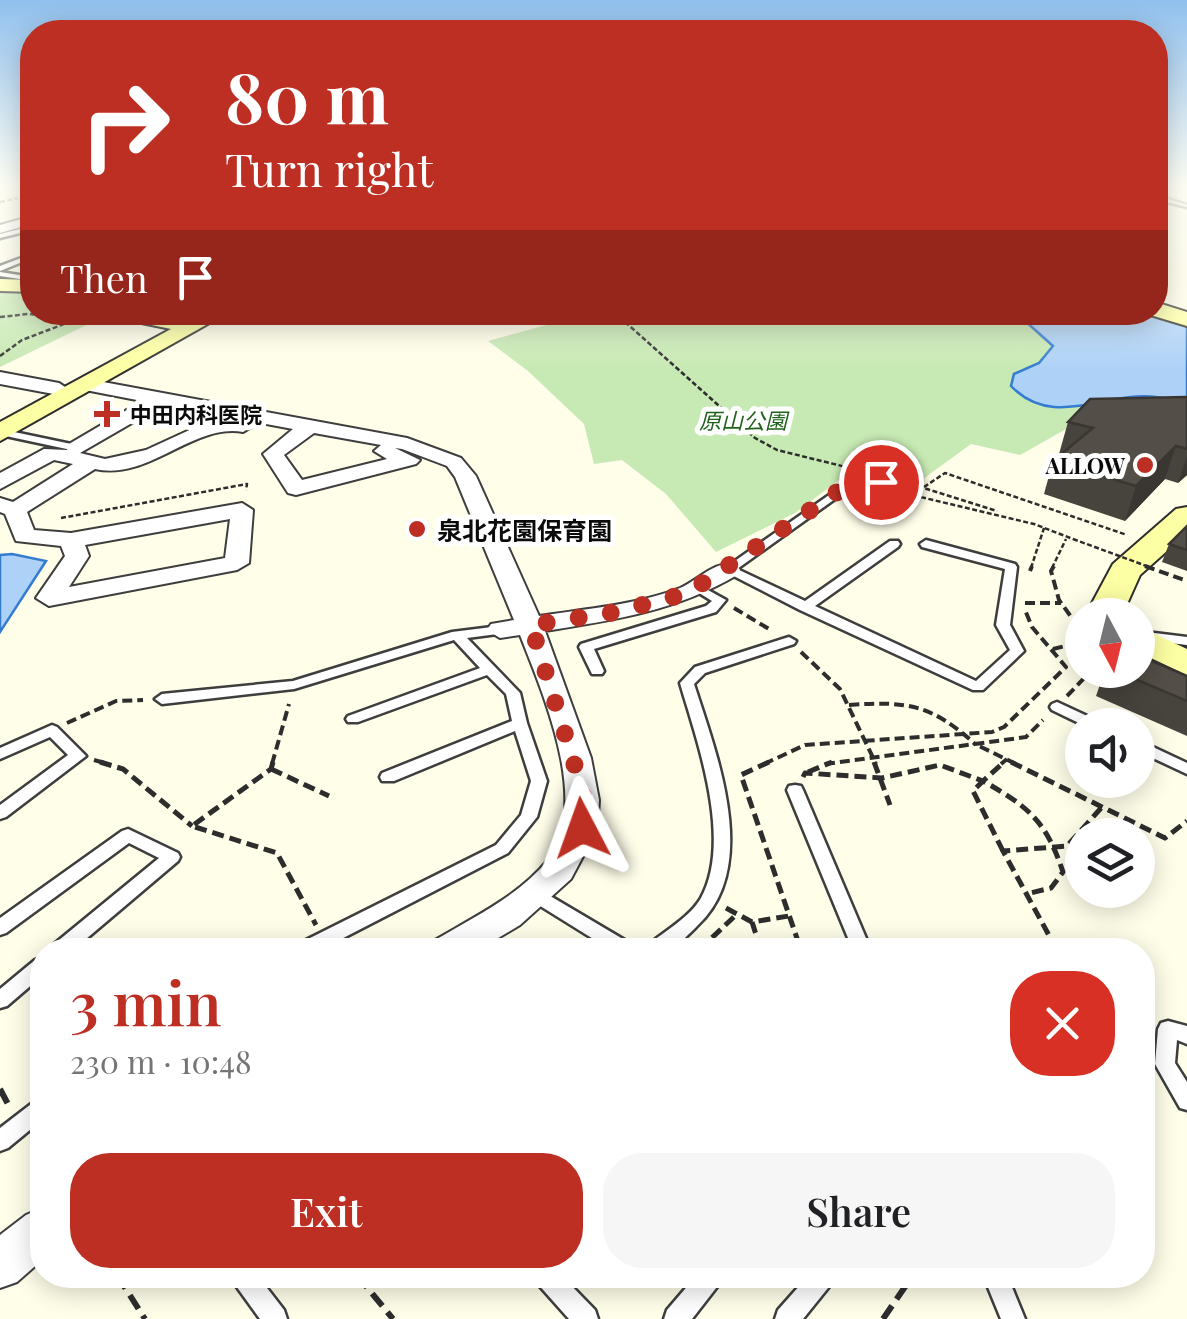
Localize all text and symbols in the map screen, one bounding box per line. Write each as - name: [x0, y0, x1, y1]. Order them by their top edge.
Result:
- text: 80 m: [225, 48, 389, 142]
- icon: right: [60, 60, 190, 190]
- text: Turn right: [225, 138, 433, 198]
- icon: arrive: [168, 250, 223, 305]
- text: Then: [60, 252, 148, 303]
- place label: 中田内科医院: [130, 399, 262, 429]
- marker: 中田内科医院: [94, 401, 120, 427]
- park label: 原山公園: [699, 405, 790, 435]
- pin: [839, 440, 924, 525]
- place label: ALLOW: [1045, 450, 1126, 480]
- marker: ALLOW: [1134, 454, 1156, 476]
- icon: arrive: [854, 455, 909, 510]
- place label: 泉北花園保育園: [437, 513, 612, 546]
- marker: 泉北花園保育園: [406, 518, 428, 540]
- north arrow: [1065, 598, 1155, 688]
- map controls: [1065, 598, 1155, 908]
- button: sound: [1065, 708, 1155, 798]
- position arrow: [530, 776, 634, 880]
- button: layers: [1065, 818, 1155, 908]
- text: 3 min: [70, 961, 222, 1041]
- button: close: [1010, 971, 1115, 1076]
- text: 230 m · 10:48: [70, 1039, 252, 1082]
- button: Exit: [70, 1153, 583, 1268]
- button: Share: [603, 1153, 1115, 1268]

